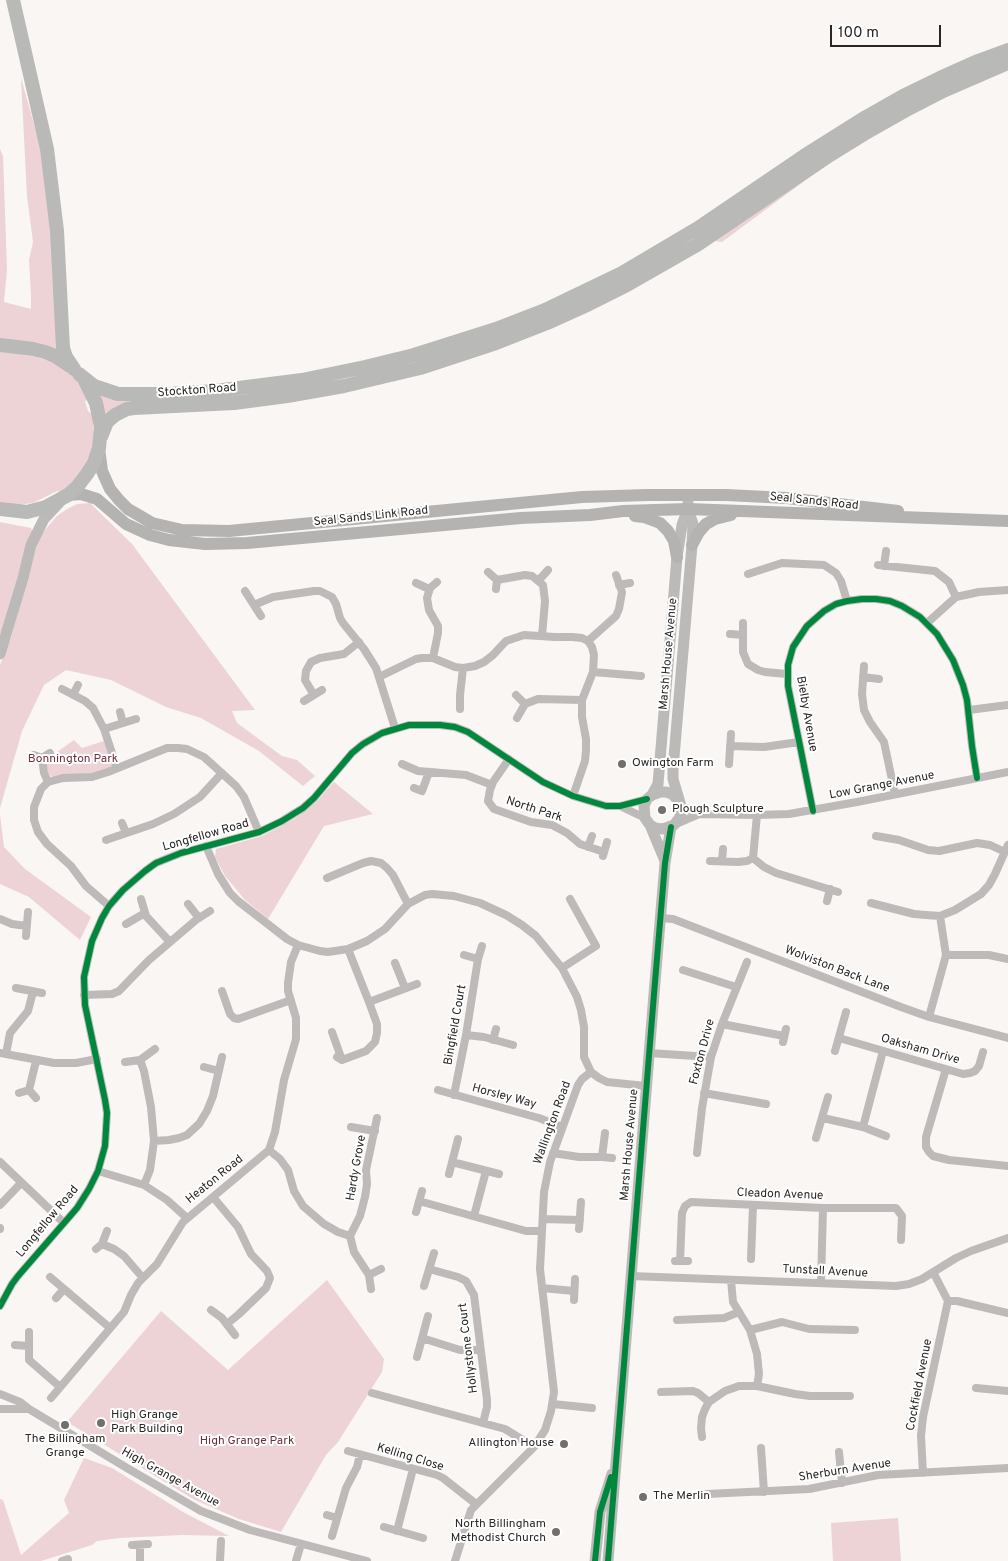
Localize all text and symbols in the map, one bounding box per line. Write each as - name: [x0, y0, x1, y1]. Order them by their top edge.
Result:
- scale bar: [833, 15, 944, 47]
- text: 100 m: [838, 24, 879, 43]
- street label: Stockton Road: [157, 381, 237, 401]
- street label: Seal Sands Road: [769, 490, 859, 514]
- street label: Seal Sands Link Road: [313, 504, 429, 530]
- street label: Marsh House Avenue: [657, 597, 681, 711]
- street label: Bielby Avenue: [792, 675, 820, 753]
- park label: Bonnington Park: [28, 753, 118, 767]
- place label: Owington Farm: [632, 757, 714, 771]
- marker: Owington Farm: [616, 758, 628, 770]
- street label: Low Grange Avenue: [828, 769, 936, 803]
- street label: North Park: [504, 794, 564, 826]
- place label: Plough Sculpture: [672, 803, 764, 817]
- marker: Plough Sculpture: [656, 804, 668, 816]
- street label: Longfellow Road: [161, 817, 251, 855]
- street label: Wolviston Back Lane: [782, 943, 892, 997]
- street label: Bingfield Court: [442, 984, 470, 1066]
- street label: Foxton Drive: [687, 1018, 719, 1086]
- street label: Oaksham Drive: [879, 1032, 961, 1068]
- street label: Wallington Road: [531, 1079, 575, 1167]
- street label: Horsley Way: [470, 1081, 538, 1113]
- street label: Marsh House Avenue: [618, 1088, 642, 1202]
- street label: Hardy Grove: [344, 1134, 370, 1202]
- street label: Heaton Road: [184, 1153, 246, 1207]
- street label: Longfellow Road: [14, 1183, 82, 1261]
- street label: Cleadon Avenue: [736, 1186, 824, 1204]
- street label: Tunstall Avenue: [782, 1263, 868, 1281]
- street label: Hollystone Court: [456, 1302, 482, 1394]
- street label: Cockfield Avenue: [904, 1338, 936, 1432]
- place label: High Grange Park Building: [111, 1409, 183, 1437]
- marker: High Grange Park Building: [95, 1417, 107, 1429]
- marker: The Billingham Grange: [59, 1419, 71, 1431]
- place label: The Billingham Grange: [25, 1433, 105, 1461]
- park label: High Grange Park: [200, 1435, 294, 1449]
- place label: Allington House: [468, 1437, 554, 1451]
- marker: Allington House: [558, 1438, 570, 1450]
- street label: Kelling Close: [375, 1441, 445, 1475]
- street label: High Grange Avenue: [118, 1445, 222, 1511]
- street label: Sherburn Avenue: [798, 1457, 892, 1485]
- place label: The Merlin: [653, 1490, 710, 1504]
- marker: The Merlin: [637, 1491, 649, 1503]
- place label: North Billingham Methodist Church: [451, 1518, 546, 1546]
- marker: North Billingham Methodist Church: [550, 1526, 562, 1538]

